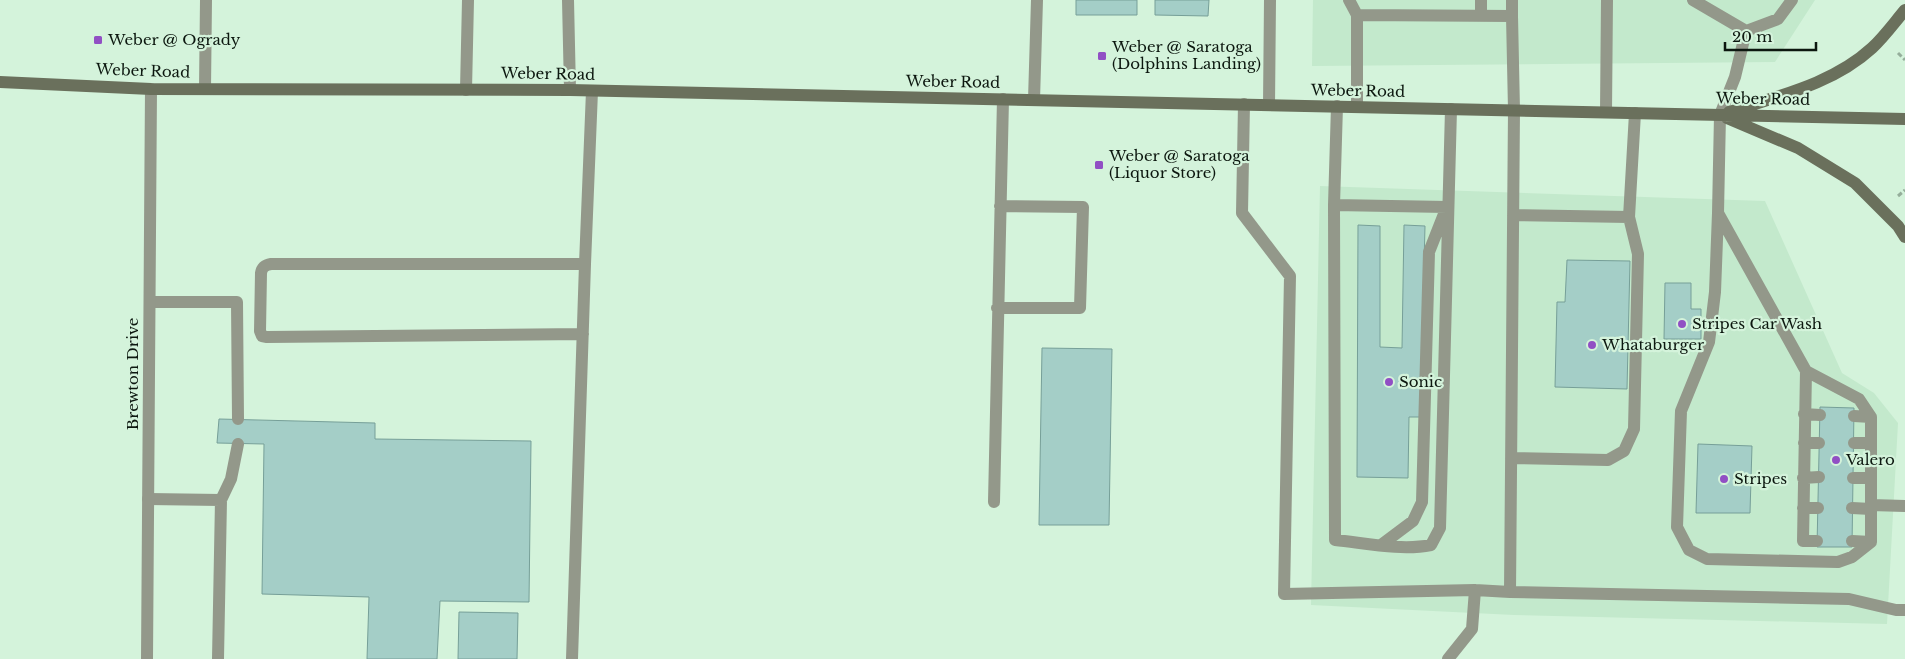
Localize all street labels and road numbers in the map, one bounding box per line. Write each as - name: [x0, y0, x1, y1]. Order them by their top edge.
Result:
- street label: Weber Road: [94, 59, 191, 82]
- street label: Weber Road: [500, 63, 595, 84]
- street label: Weber Road: [905, 71, 1000, 92]
- street label: Weber Road: [1310, 80, 1405, 101]
- street label: Weber Road: [1715, 88, 1810, 109]
- street label: Brewton Drive: [123, 318, 142, 430]

